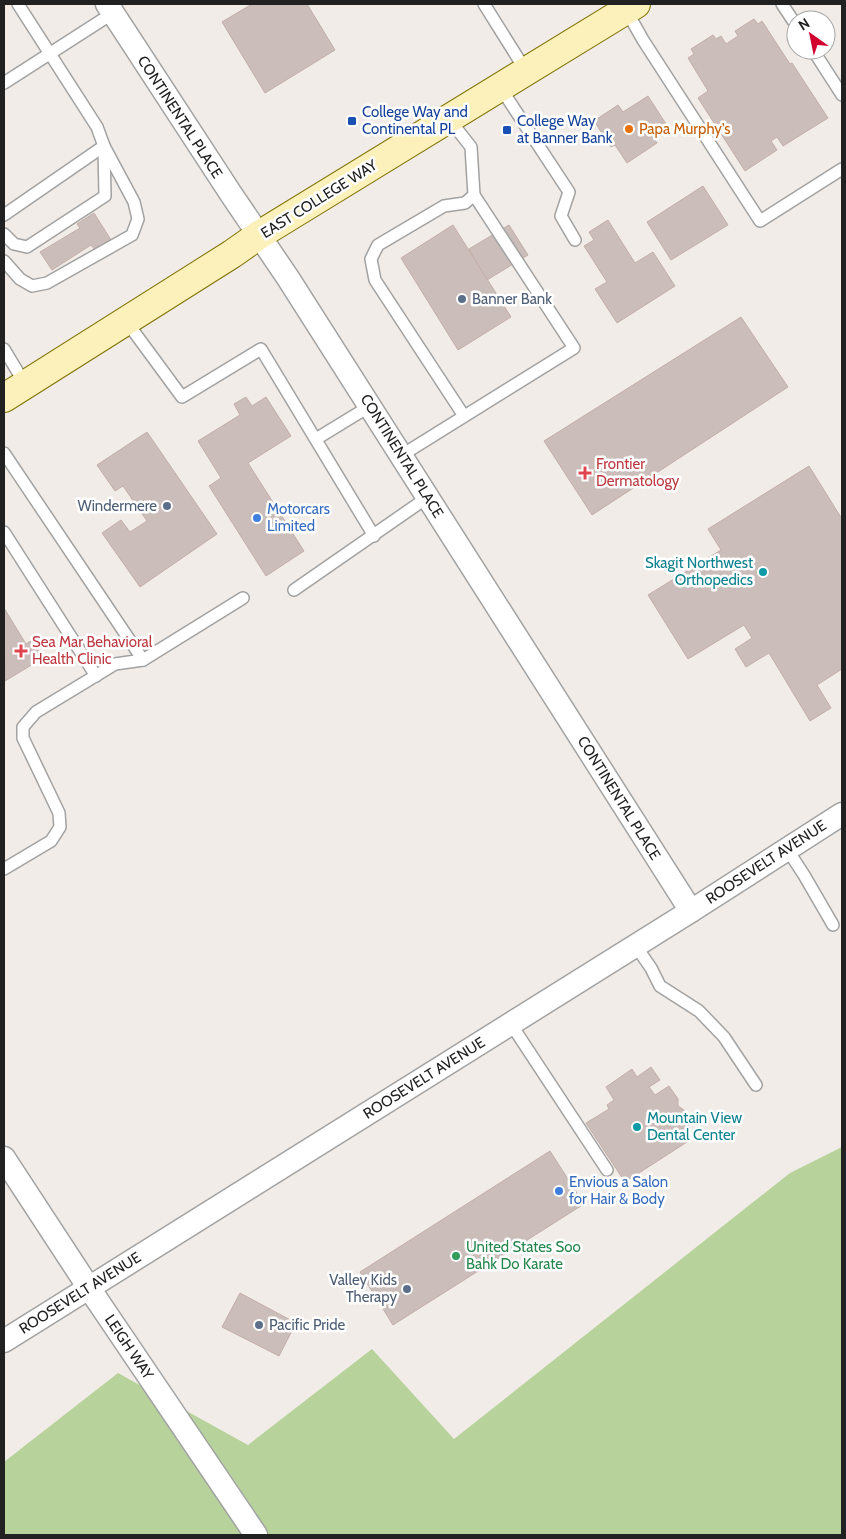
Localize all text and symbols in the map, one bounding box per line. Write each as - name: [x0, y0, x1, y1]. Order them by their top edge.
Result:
- north arrow: [786, 10, 836, 60]
- text: N: [795, 14, 813, 34]
- street label: CONTINENTAL PLACE: [134, 52, 226, 182]
- place label: College Way and Continental PL: [362, 103, 468, 138]
- place label: College Way at Banner Bank: [517, 112, 613, 147]
- marker: College Way and Continental PL: [346, 115, 358, 127]
- place label: Papa Murphy's: [639, 120, 731, 138]
- marker: Papa Murphy's: [623, 123, 635, 135]
- marker: College Way at Banner Bank: [501, 124, 513, 136]
- street label: EAST COLLEGE WAY: [258, 156, 381, 242]
- place label: Banner Bank: [472, 290, 552, 308]
- marker: Banner Bank: [456, 293, 468, 305]
- street label: CONTINENTAL PLACE: [357, 391, 447, 521]
- place label: Frontier Dermatology: [596, 455, 680, 490]
- marker: Frontier Dermatology: [578, 466, 592, 480]
- place label: Windermere: [78, 497, 157, 515]
- marker: Windermere: [161, 500, 173, 512]
- place label: Motorcars Limited: [267, 500, 330, 535]
- marker: Motorcars Limited: [251, 512, 263, 524]
- place label: Skagit Northwest Orthopedics: [645, 554, 753, 589]
- marker: Skagit Northwest Orthopedics: [757, 566, 769, 578]
- place label: Sea Mar Behavioral Health Clinic: [32, 633, 153, 668]
- marker: Sea Mar Behavioral Health Clinic: [14, 644, 28, 658]
- street label: CONTINENTAL PLACE: [574, 733, 664, 863]
- street label: ROOSEVELT AVENUE: [702, 816, 830, 908]
- street label: ROOSEVELT AVENUE: [360, 1033, 488, 1123]
- place label: Mountain View Dental Center: [647, 1109, 742, 1144]
- marker: Mountain View Dental Center: [631, 1121, 643, 1133]
- place label: Envious a Salon for Hair & Body: [569, 1173, 668, 1208]
- marker: Envious a Salon for Hair & Body: [553, 1185, 565, 1197]
- place label: United States Soo Bahk Do Karate: [466, 1238, 581, 1273]
- street label: ROOSEVELT AVENUE: [16, 1248, 144, 1338]
- marker: United States Soo Bahk Do Karate: [450, 1250, 462, 1262]
- place label: Valley Kids Therapy: [329, 1271, 397, 1306]
- marker: Valley Kids Therapy: [401, 1283, 413, 1295]
- street label: LEIGH WAY: [101, 1311, 157, 1383]
- place label: Pacific Pride: [269, 1316, 346, 1334]
- marker: Pacific Pride: [253, 1319, 265, 1331]

